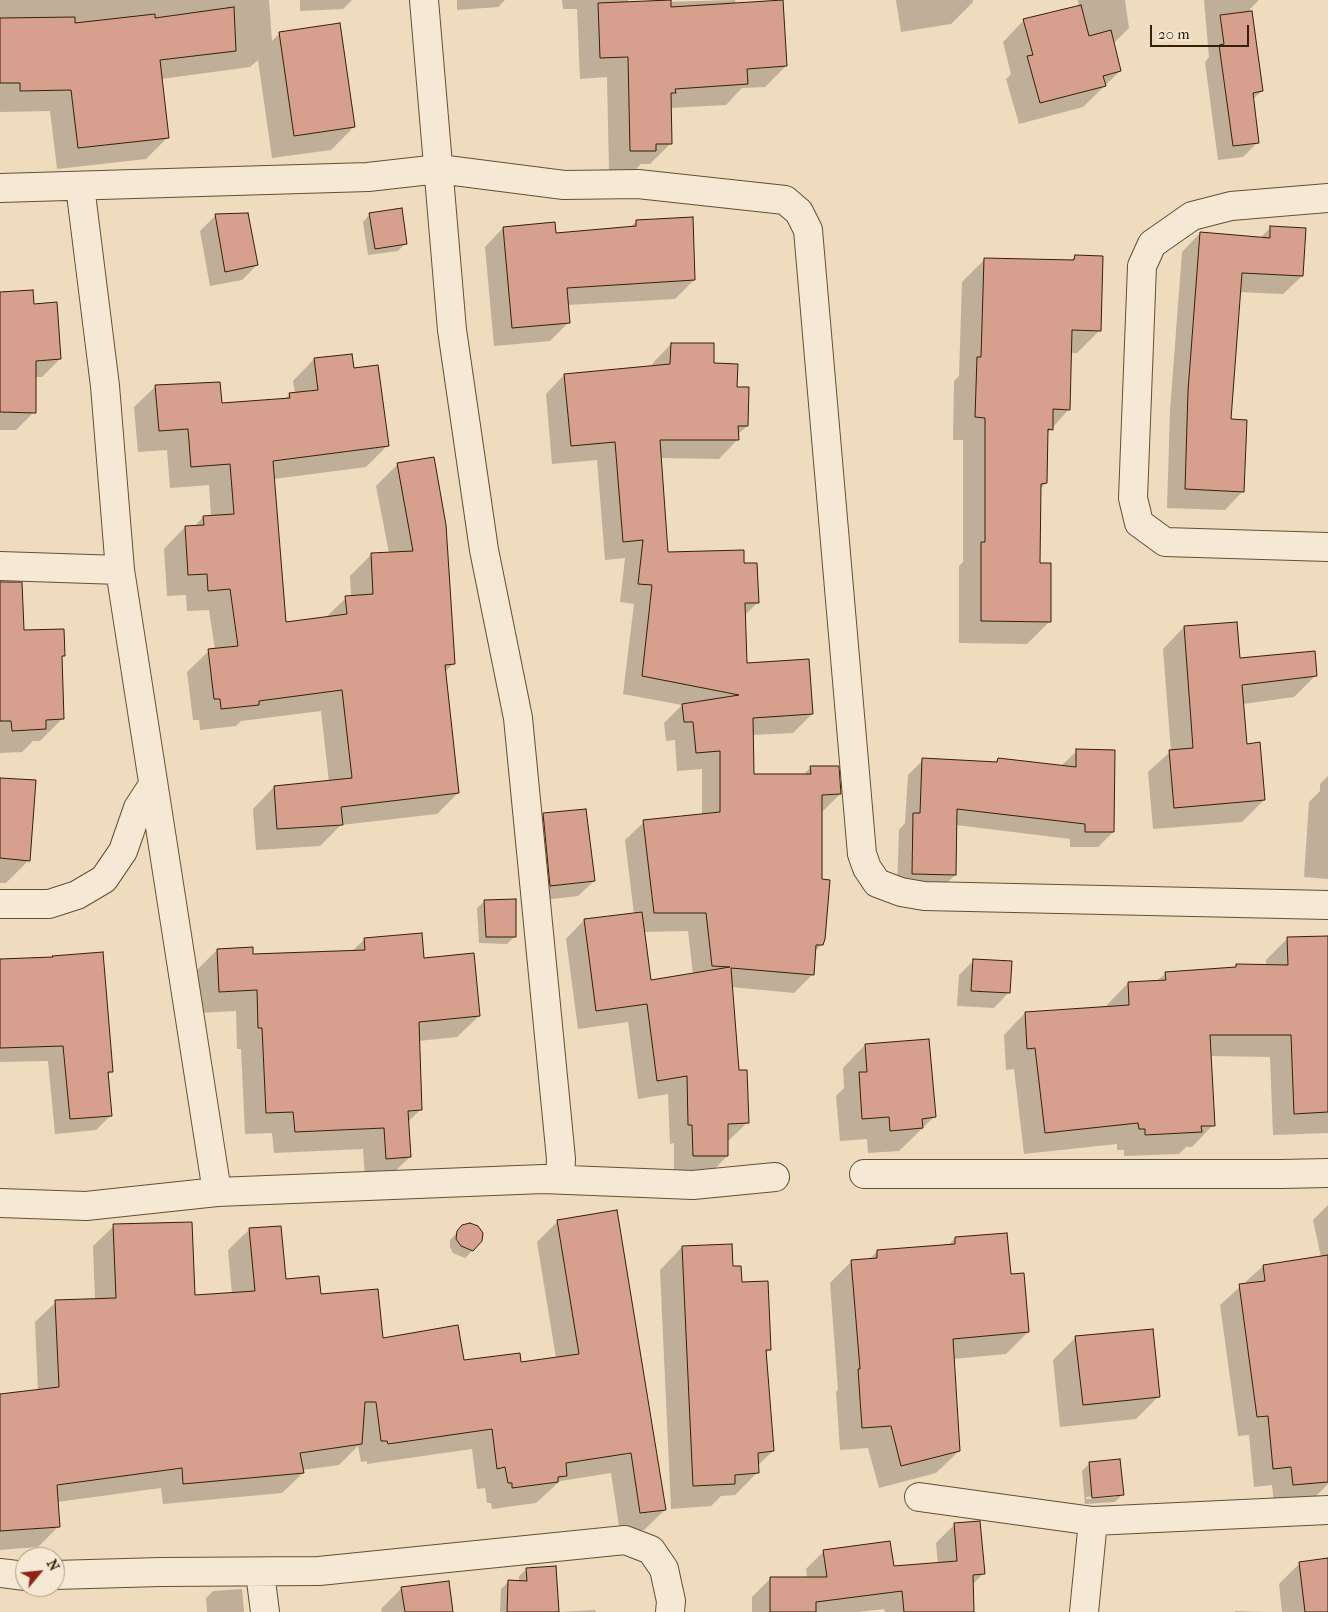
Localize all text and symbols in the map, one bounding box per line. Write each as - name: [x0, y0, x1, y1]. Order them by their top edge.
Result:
- scale bar: [1153, 15, 1252, 47]
- text: 20 m: [1158, 25, 1190, 43]
- north arrow: [15, 1547, 65, 1597]
- text: N: [43, 1557, 63, 1574]

